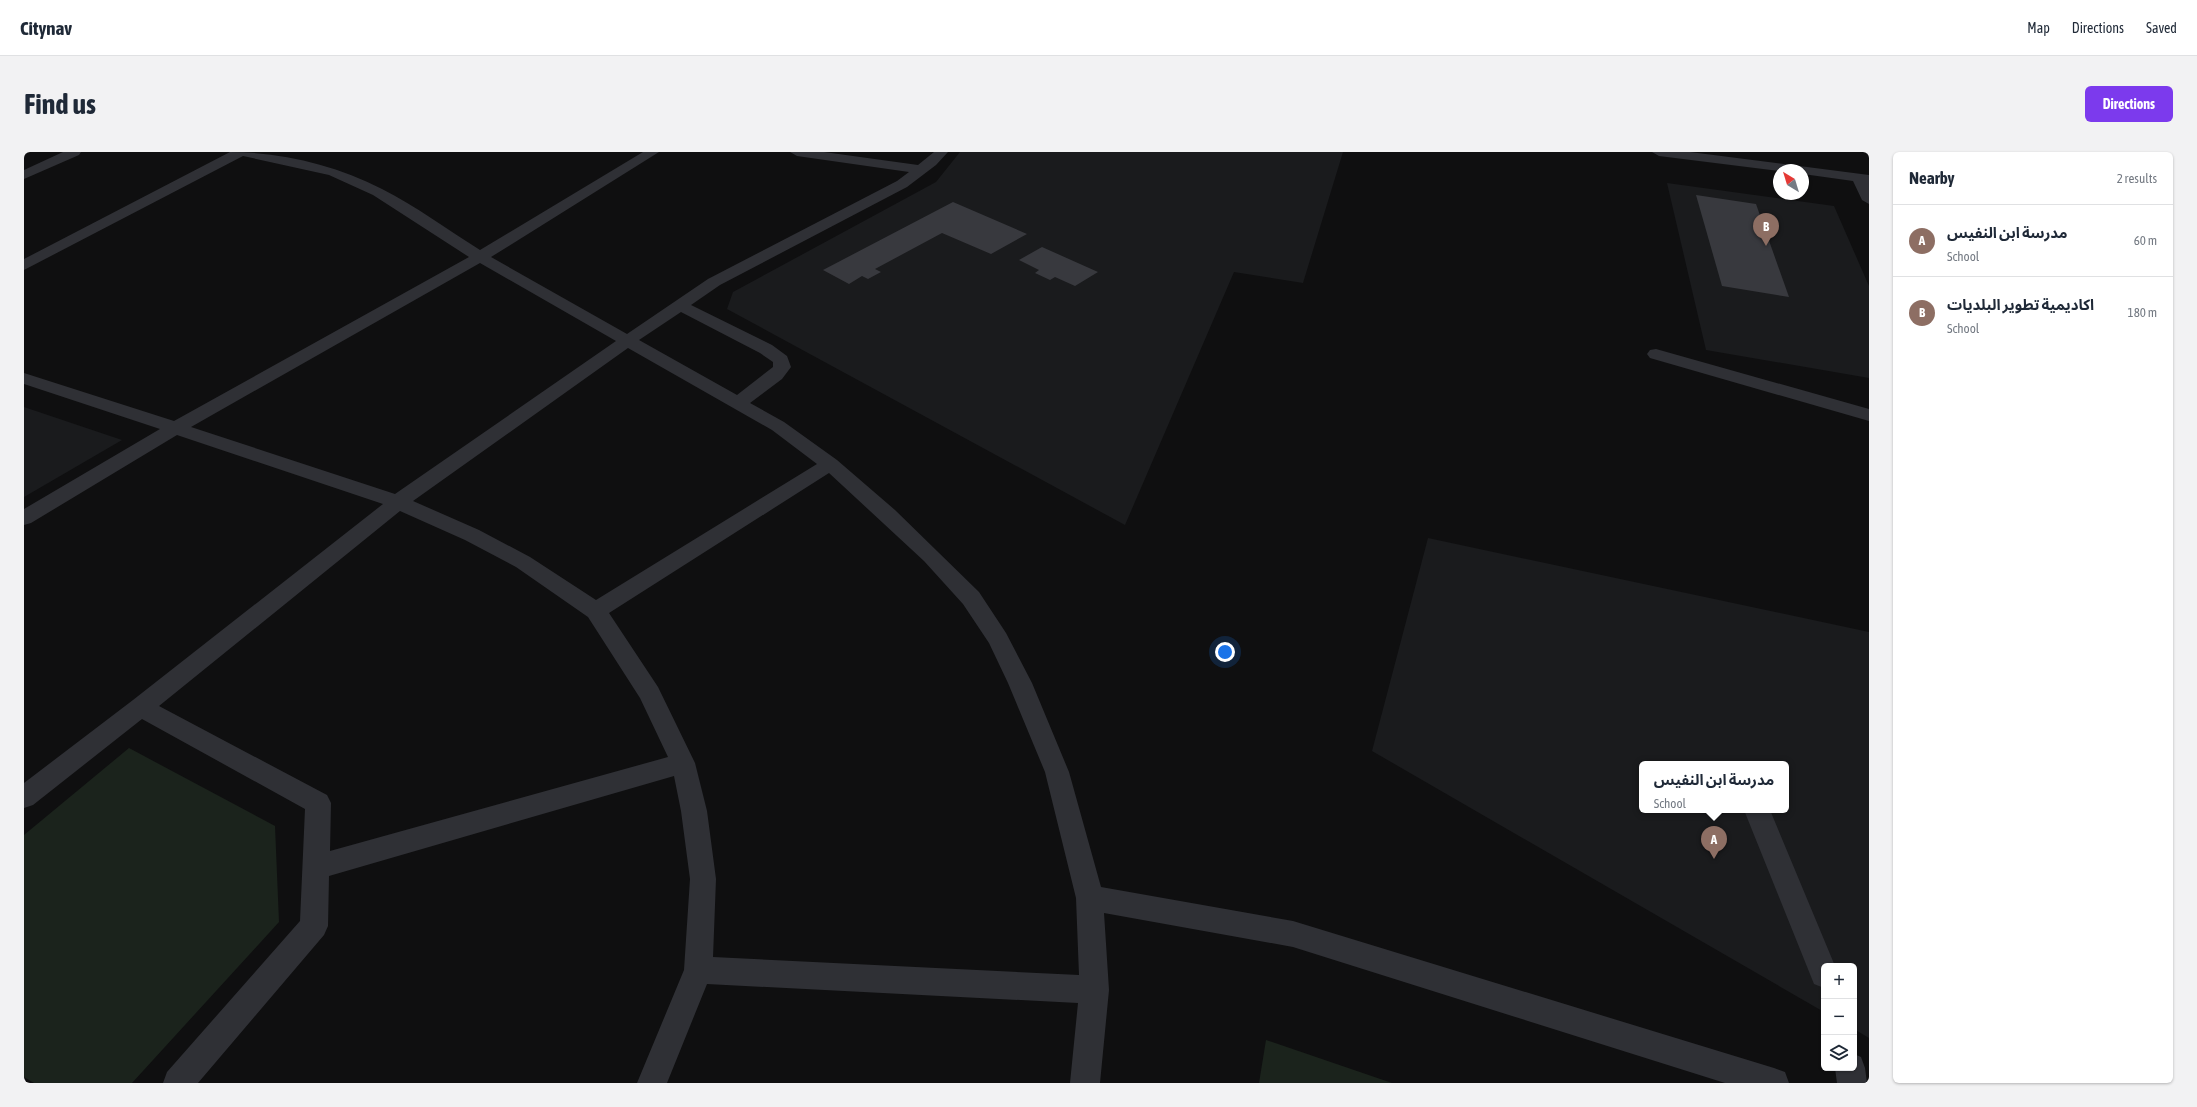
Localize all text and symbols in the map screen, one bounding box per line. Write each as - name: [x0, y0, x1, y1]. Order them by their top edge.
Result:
- text: Citynav: [20, 17, 72, 39]
- text: Map: [2027, 20, 2050, 36]
- text: Directions: [2072, 20, 2124, 36]
- text: Saved: [2146, 20, 2177, 36]
- button: Directions: [2085, 86, 2173, 122]
- text: Find us: [24, 88, 96, 120]
- north arrow: [1773, 164, 1809, 200]
- text: Nearby: [1909, 168, 1955, 188]
- text: 2 results: [2117, 171, 2157, 186]
- pin: B: [1753, 213, 1779, 246]
- text: مدرسة ابن النفيس: [1947, 224, 2068, 241]
- text: A: [1919, 233, 1925, 248]
- text: 60 m: [2134, 233, 2157, 248]
- text: School: [1947, 249, 1979, 264]
- text: اكاديمية تطوير البلديات: [1947, 296, 2094, 313]
- text: B: [1919, 305, 1925, 320]
- text: 180 m: [2128, 305, 2157, 320]
- text: School: [1947, 321, 1979, 336]
- your location: [1215, 642, 1235, 662]
- popup: [1639, 761, 1789, 813]
- text: مدرسة ابن النفيس: [1654, 771, 1774, 788]
- text: School: [1654, 796, 1686, 811]
- pin: A: [1701, 826, 1727, 859]
- map controls: [1821, 963, 1857, 1071]
- button: +: [1821, 963, 1857, 999]
- button: −: [1821, 999, 1857, 1035]
- button: layers: [1821, 1035, 1857, 1071]

